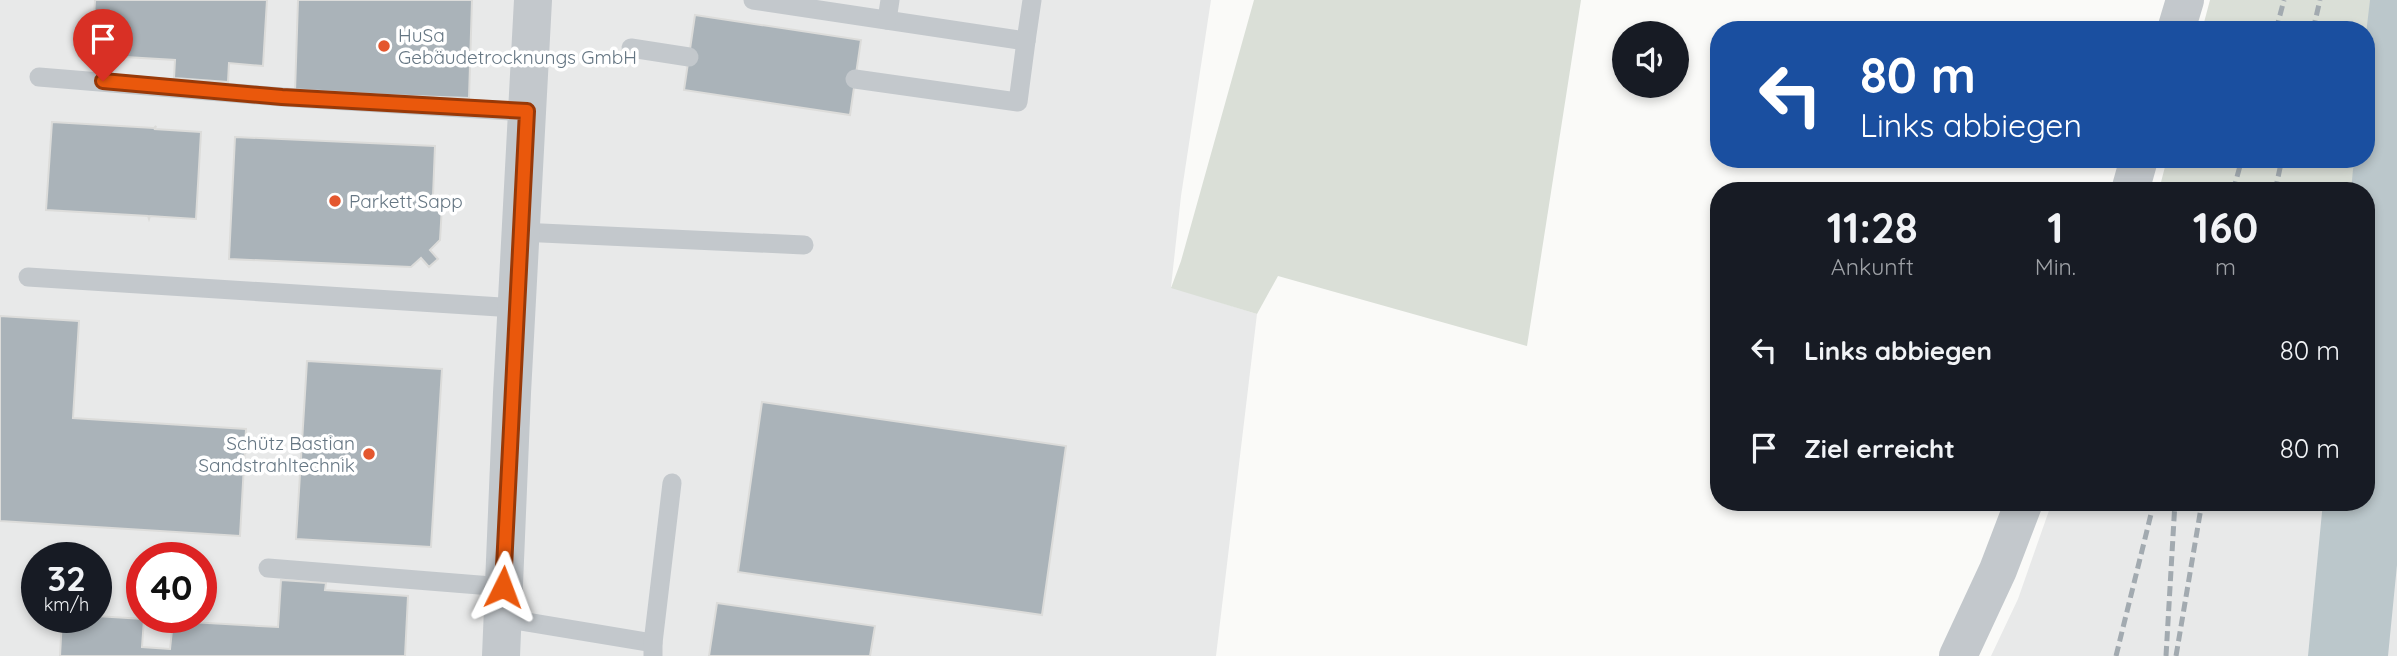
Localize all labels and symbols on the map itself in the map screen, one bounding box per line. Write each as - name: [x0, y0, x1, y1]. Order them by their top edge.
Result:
- pin: [73, 9, 133, 81]
- place label: HuSa Gebäudetrocknungs GmbH: [398, 23, 637, 69]
- marker: HuSa Gebäudetrocknungs GmbH: [376, 38, 392, 54]
- place label: Parkett Sapp: [349, 189, 463, 213]
- marker: Parkett Sapp: [327, 193, 343, 209]
- place label: Schütz Bastian Sandstrahltechnik: [198, 431, 355, 477]
- marker: Schütz Bastian Sandstrahltechnik: [361, 446, 377, 462]
- speed limit sign: 40: [126, 542, 217, 633]
- position arrow: [466, 550, 540, 624]

